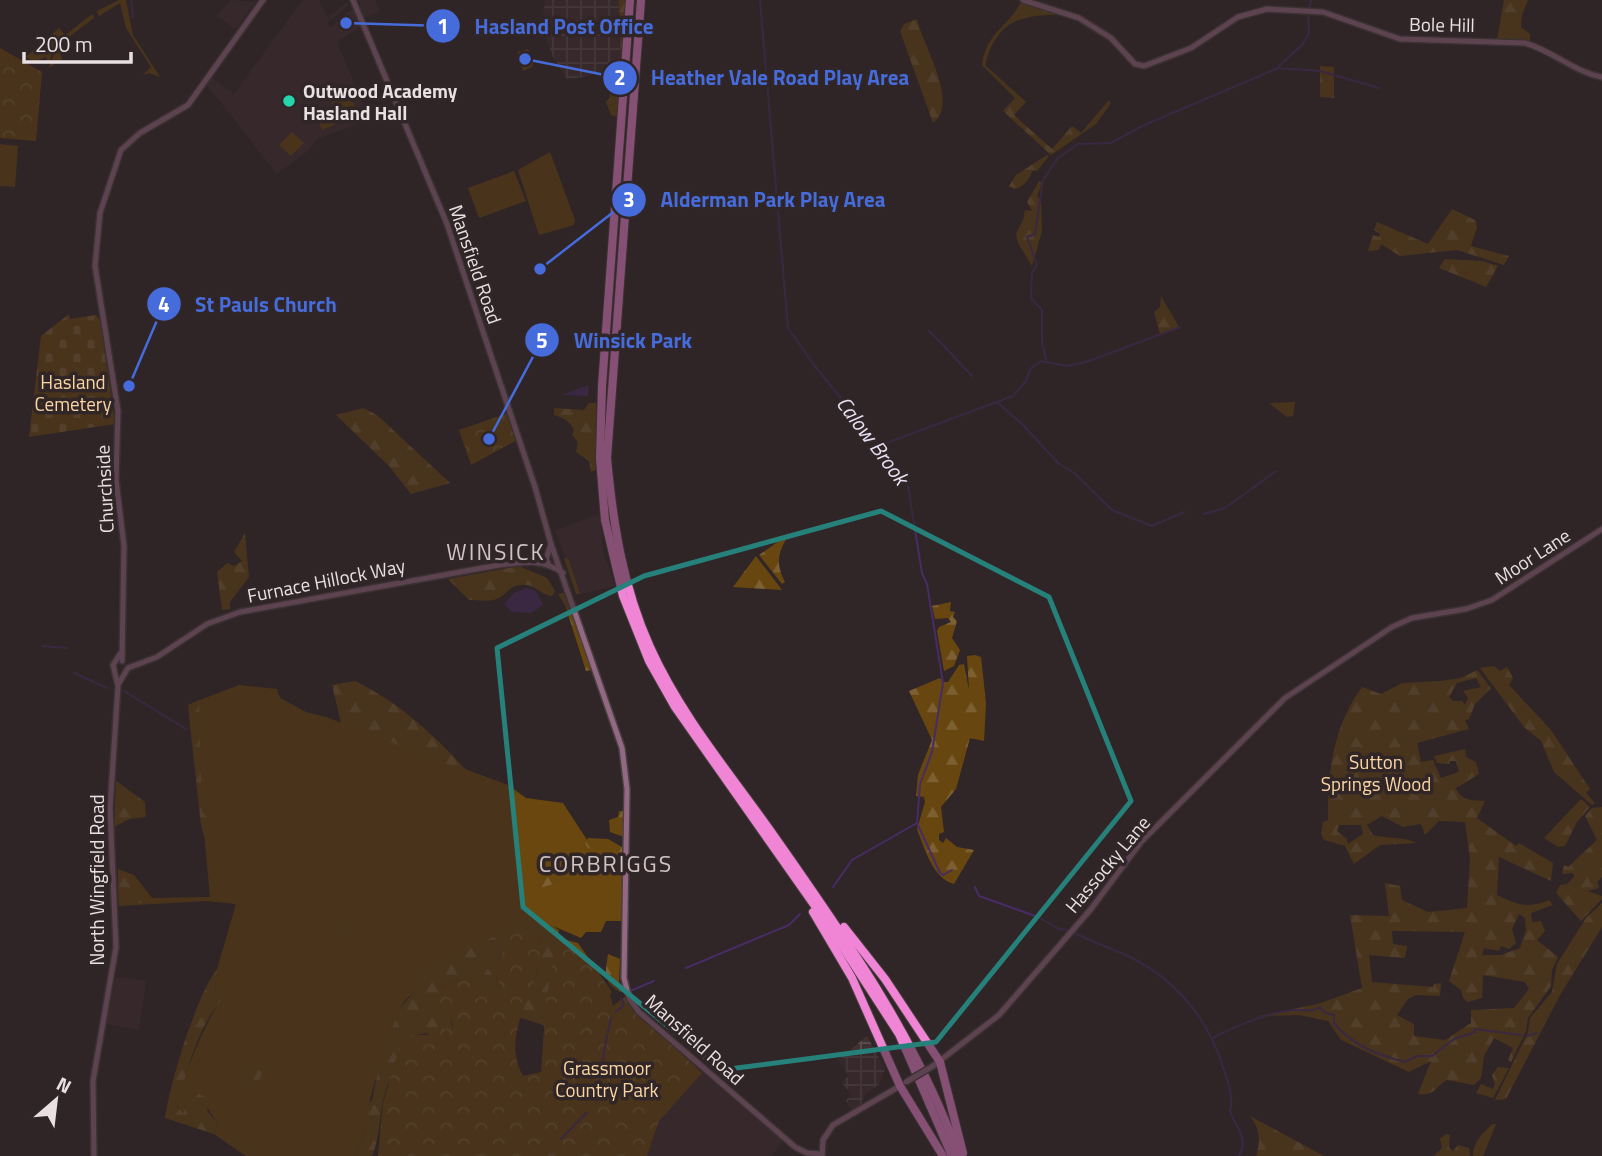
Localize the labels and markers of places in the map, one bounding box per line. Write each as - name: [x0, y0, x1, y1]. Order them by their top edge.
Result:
- callout: Hasland Post Office: [425, 5, 667, 47]
- callout: Heather Vale Road Play Area: [602, 57, 923, 99]
- place label: Outwood Academy Hasland Hall: [303, 76, 458, 127]
- marker: Outwood Academy Hasland Hall: [281, 93, 297, 109]
- callout: Alderman Park Play Area: [611, 179, 899, 221]
- callout: St Pauls Church: [146, 283, 351, 325]
- callout: Winsick Park: [525, 319, 706, 361]

